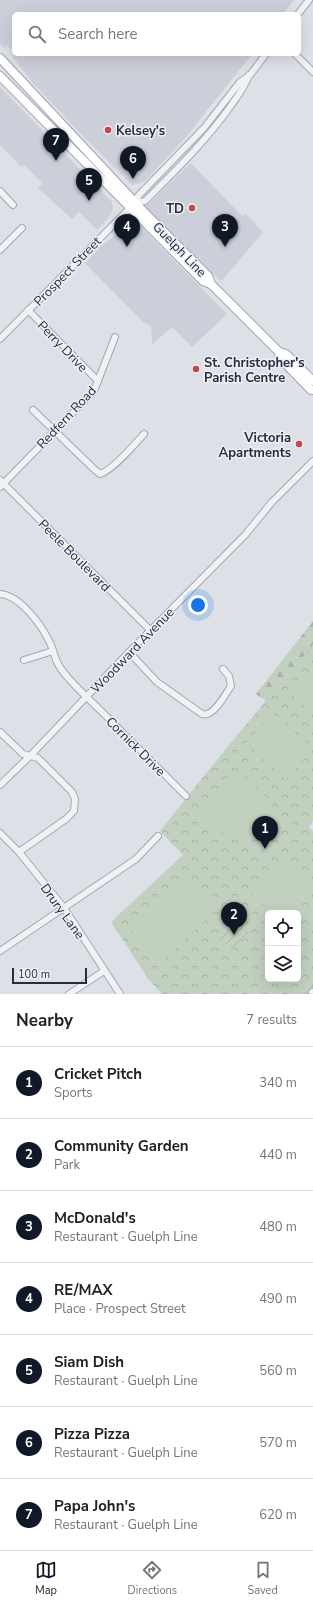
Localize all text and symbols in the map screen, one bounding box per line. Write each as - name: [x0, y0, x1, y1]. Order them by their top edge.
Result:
- search box: [12, 12, 301, 56]
- icon: search: [26, 23, 48, 45]
- text: Search here: [58, 24, 138, 44]
- place label: Kelsey's: [116, 122, 165, 140]
- marker: Kelsey's: [103, 125, 113, 135]
- pin: 7: [43, 128, 69, 161]
- pin: 6: [120, 146, 146, 179]
- pin: 5: [76, 168, 102, 201]
- place label: TD: [166, 200, 184, 218]
- marker: TD: [187, 203, 197, 213]
- pin: 4: [114, 214, 140, 247]
- pin: 3: [212, 214, 238, 247]
- street label: Guelph Line: [148, 218, 210, 281]
- street label: Prospect Street: [30, 233, 106, 310]
- street label: Perry Drive: [33, 317, 92, 377]
- place label: St. Christopher's Parish Centre: [204, 354, 305, 387]
- marker: St. Christopher's Parish Centre: [191, 364, 201, 374]
- street label: Redfern Road: [33, 382, 101, 453]
- place label: Victoria Apartments: [219, 429, 291, 462]
- marker: Victoria Apartments: [294, 439, 304, 449]
- street label: Peele Boulevard: [34, 516, 114, 596]
- your location: [188, 595, 208, 615]
- street label: Woodward Avenue: [87, 604, 179, 698]
- street label: Cornick Drive: [102, 713, 169, 780]
- pin: 1: [252, 816, 278, 849]
- street label: Drury Lane: [36, 880, 89, 943]
- pin: 2: [221, 902, 247, 935]
- map controls: [265, 910, 301, 982]
- button: locate: [265, 910, 301, 946]
- button: layers: [265, 946, 301, 982]
- scale bar: [12, 966, 87, 985]
- text: 100 m: [18, 967, 50, 982]
- text: Nearby: [16, 1009, 73, 1032]
- text: 7 results: [246, 1011, 297, 1029]
- text: Cricket Pitch: [54, 1064, 142, 1084]
- text: 1: [25, 1074, 33, 1092]
- text: 340 m: [259, 1074, 297, 1092]
- text: Sports: [54, 1084, 93, 1102]
- text: Community Garden: [54, 1136, 189, 1156]
- text: 2: [25, 1146, 33, 1164]
- text: 440 m: [259, 1146, 297, 1164]
- text: Park: [54, 1156, 80, 1174]
- text: McDonald's: [54, 1208, 136, 1228]
- text: 3: [25, 1218, 33, 1236]
- text: 480 m: [259, 1218, 297, 1236]
- text: Restaurant · Guelph Line: [54, 1228, 198, 1246]
- text: RE/MAX: [54, 1280, 112, 1300]
- text: 4: [25, 1290, 33, 1308]
- text: 490 m: [259, 1290, 297, 1308]
- text: Place · Prospect Street: [54, 1300, 185, 1318]
- text: Siam Dish: [54, 1352, 124, 1372]
- text: 5: [25, 1362, 33, 1380]
- text: 560 m: [259, 1362, 297, 1380]
- text: Restaurant · Guelph Line: [54, 1372, 198, 1390]
- text: Pizza Pizza: [54, 1424, 130, 1444]
- text: 6: [25, 1434, 33, 1452]
- text: 570 m: [259, 1434, 297, 1452]
- text: Restaurant · Guelph Line: [54, 1444, 198, 1462]
- text: Papa John's: [54, 1496, 135, 1516]
- text: 7: [25, 1506, 33, 1524]
- text: 620 m: [259, 1506, 297, 1524]
- text: Restaurant · Guelph Line: [54, 1516, 198, 1534]
- tab: Map: [35, 1559, 57, 1598]
- tab: Directions: [127, 1559, 177, 1598]
- tab: Saved: [247, 1559, 278, 1598]

